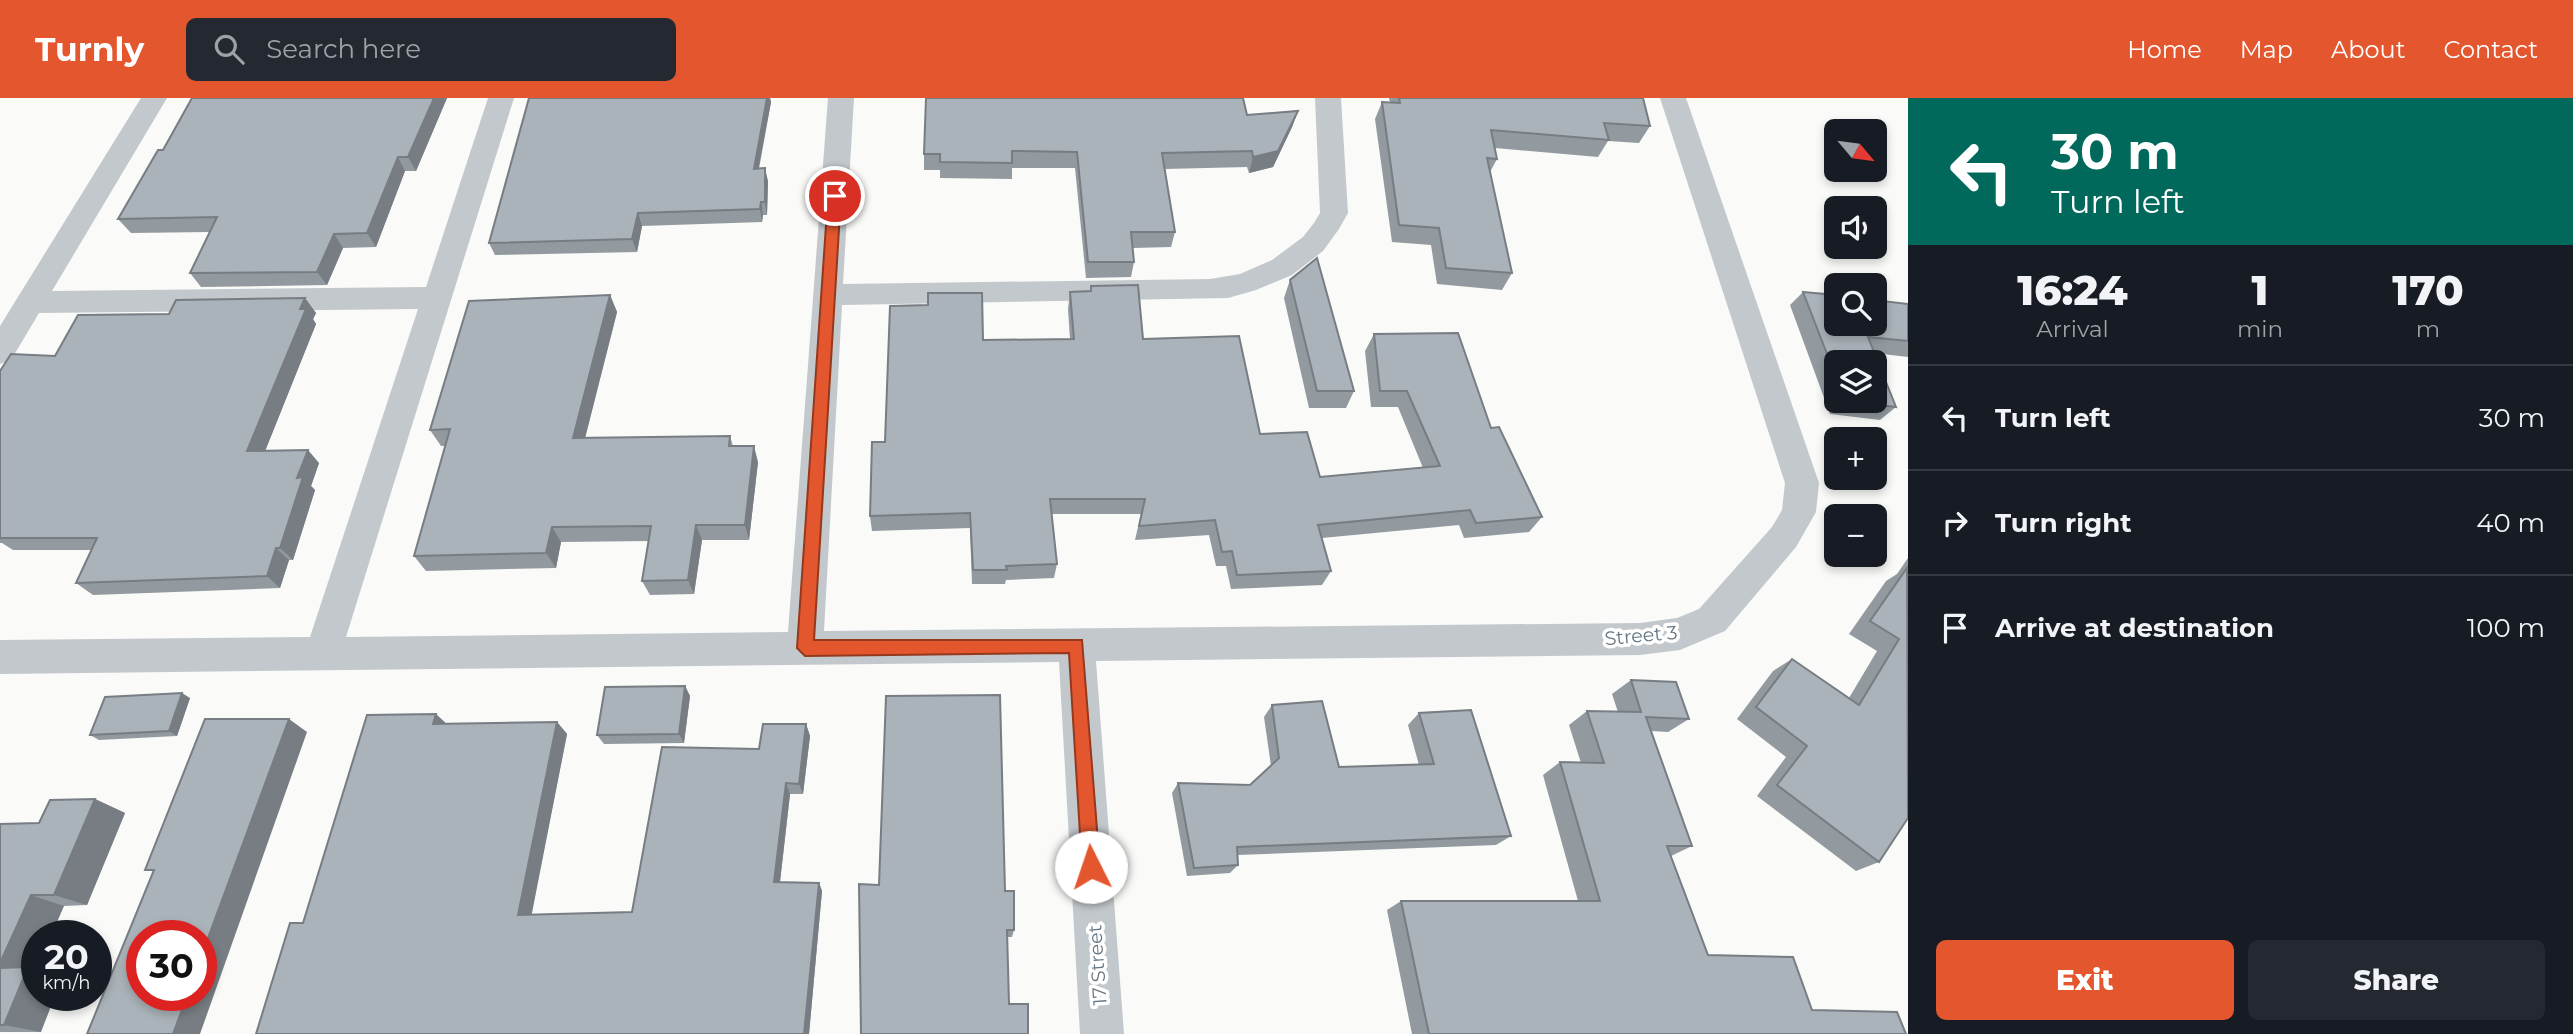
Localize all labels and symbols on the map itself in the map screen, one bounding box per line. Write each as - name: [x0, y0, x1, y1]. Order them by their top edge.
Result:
- north arrow: [1824, 119, 1886, 182]
- pin: [805, 166, 865, 226]
- street label: Street 3: [1604, 621, 1678, 650]
- position arrow: [1054, 830, 1128, 904]
- speed limit sign: 30: [126, 920, 217, 1011]
- street label: 17 Street: [1083, 924, 1112, 1006]

